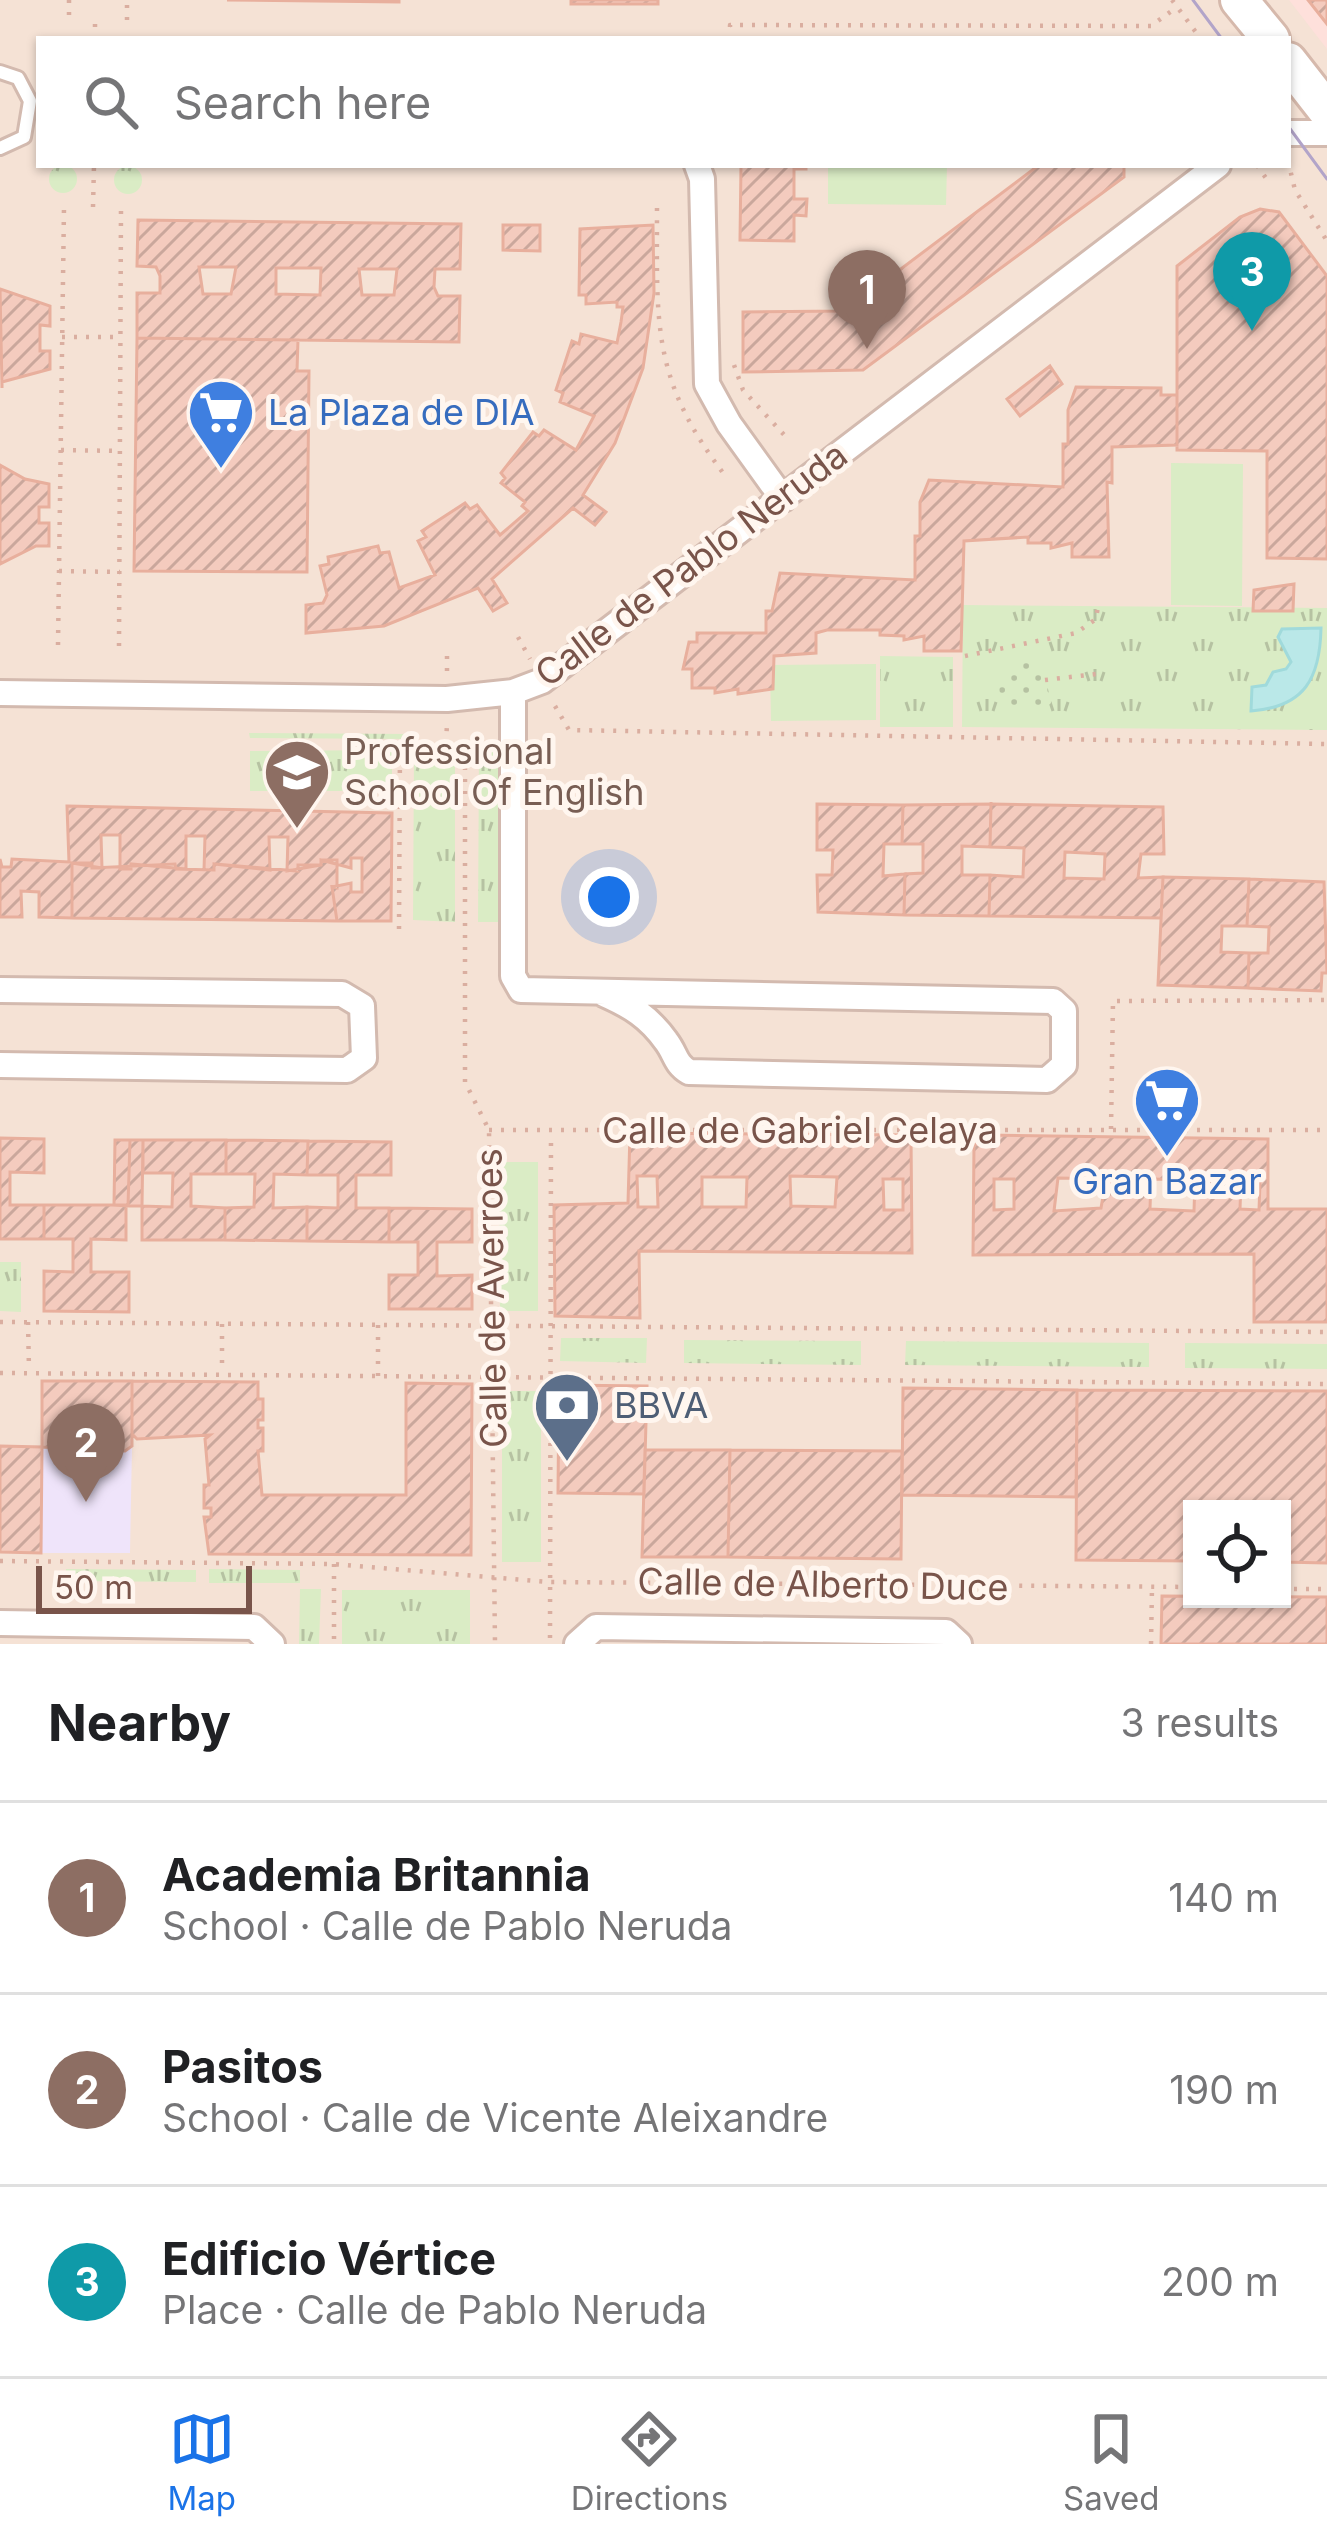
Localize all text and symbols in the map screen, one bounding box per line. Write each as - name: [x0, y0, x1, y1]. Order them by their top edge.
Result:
- search box: [36, 36, 1291, 168]
- icon: search: [78, 69, 144, 135]
- text: Search here: [174, 75, 431, 130]
- pin: 3: [1213, 232, 1291, 331]
- pin: 1: [828, 250, 906, 349]
- supermarket icon: La Plaza de DIA: [186, 377, 256, 471]
- place label: La Plaza de DIA: [268, 390, 534, 434]
- street label: Calle de Pablo Neruda: [526, 432, 856, 696]
- place label: Professional School Of English: [344, 729, 645, 814]
- school or university icon: Professional School Of English: [262, 737, 332, 831]
- your location: [579, 867, 639, 927]
- supermarket icon: Gran Bazar: [1132, 1065, 1202, 1159]
- street label: Calle de Gabriel Celaya: [602, 1108, 998, 1152]
- street label: Calle de Averroes: [466, 1148, 516, 1448]
- place label: Gran Bazar: [1072, 1159, 1262, 1203]
- bank icon: BBVA: [532, 1370, 602, 1464]
- place label: BBVA: [614, 1383, 708, 1427]
- pin: 2: [47, 1403, 125, 1502]
- map controls: [1183, 1500, 1291, 1608]
- button: locate: [1183, 1500, 1291, 1608]
- street label: Calle de Alberto Duce: [637, 1559, 1009, 1609]
- scale bar: [36, 1560, 252, 1613]
- text: 50 m: [54, 1567, 133, 1607]
- text: Nearby: [48, 1692, 231, 1753]
- text: 3 results: [1121, 1699, 1279, 1746]
- text: Academia Britannia: [162, 1847, 591, 1902]
- text: 1: [79, 1874, 95, 1921]
- text: 140 m: [1168, 1874, 1279, 1921]
- text: School · Calle de Pablo Neruda: [162, 1902, 732, 1949]
- text: Pasitos: [162, 2039, 323, 2094]
- text: 2: [75, 2066, 99, 2113]
- text: 190 m: [1169, 2066, 1279, 2113]
- text: School · Calle de Vicente Aleixandre: [162, 2094, 828, 2141]
- text: Edificio Vértice: [162, 2231, 496, 2286]
- text: 3: [74, 2258, 100, 2305]
- text: 200 m: [1161, 2258, 1279, 2305]
- text: Place · Calle de Pablo Neruda: [162, 2286, 707, 2333]
- tab: Map: [167, 2406, 236, 2518]
- tab: Directions: [571, 2406, 728, 2518]
- tab: Saved: [1063, 2406, 1160, 2518]

